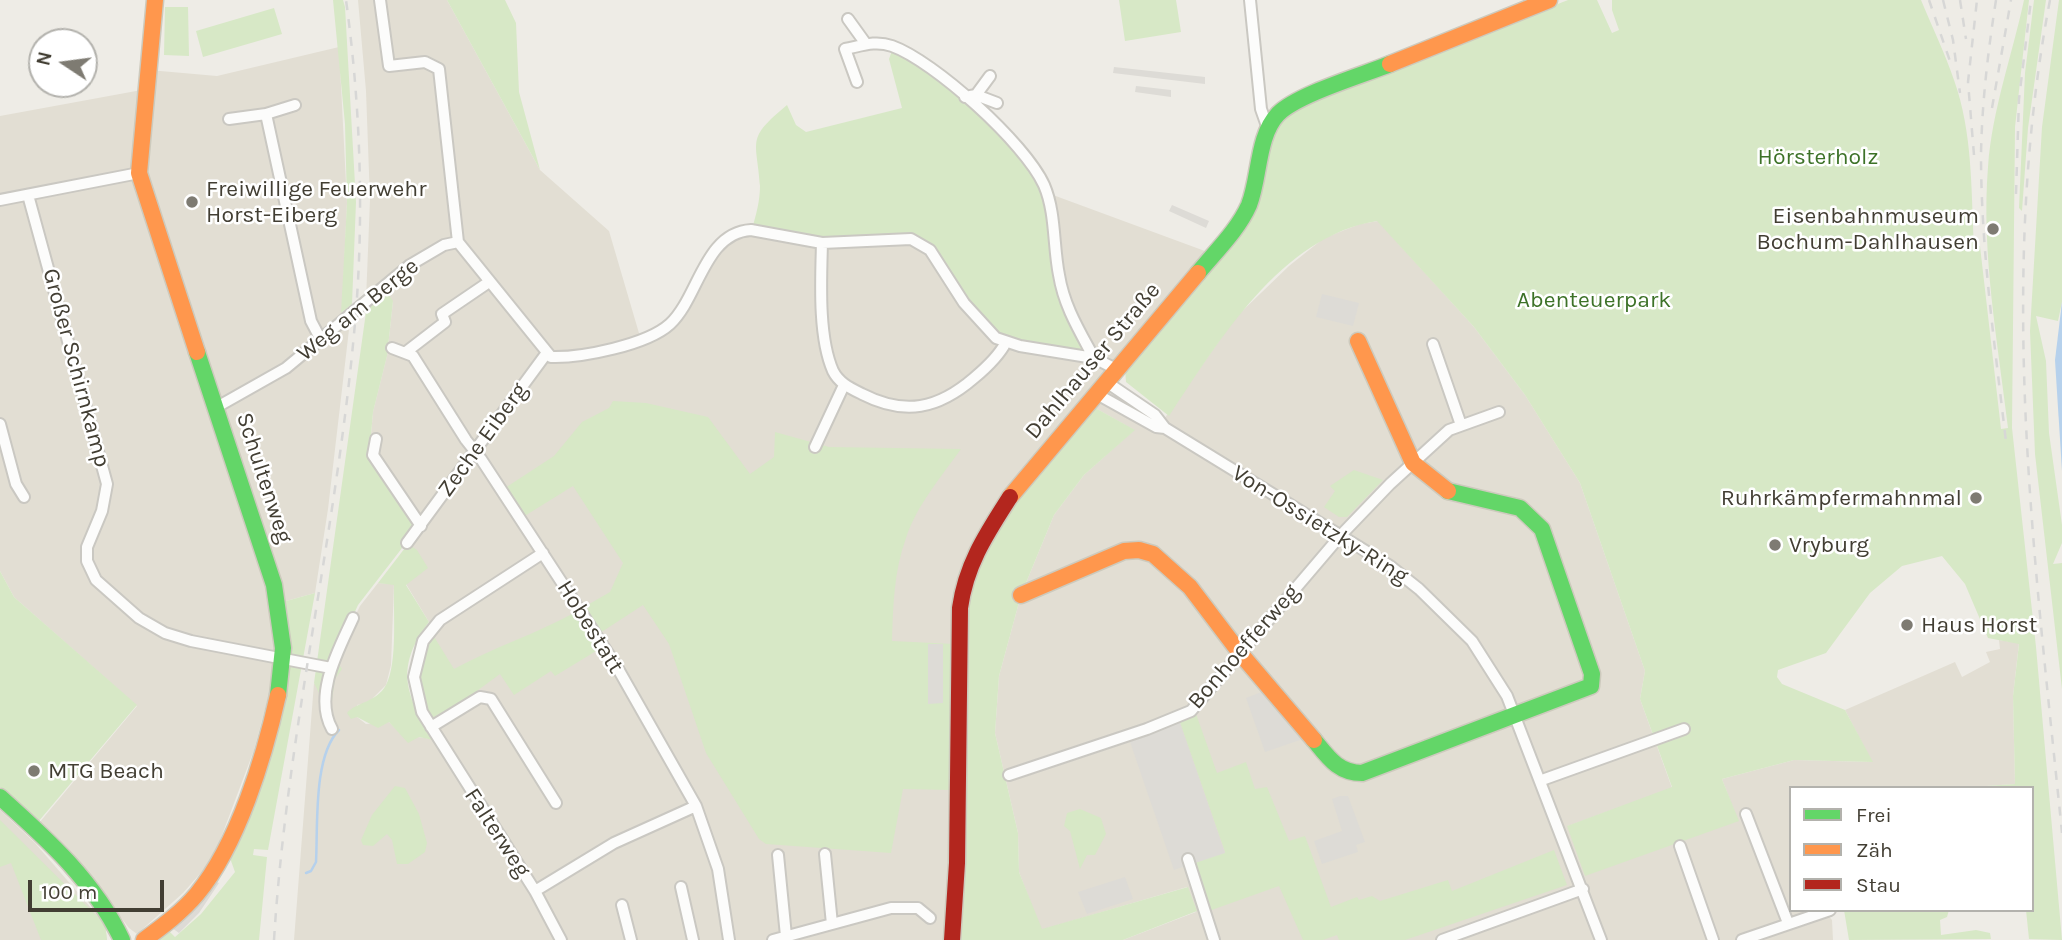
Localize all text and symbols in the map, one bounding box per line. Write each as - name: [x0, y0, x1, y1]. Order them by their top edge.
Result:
- north arrow: [28, 28, 98, 98]
- text: N: [32, 50, 57, 68]
- park label: Hörsterholz: [1758, 143, 1878, 171]
- place label: Freiwillige Feuerwehr Horst-Eiberg: [206, 175, 426, 229]
- marker: Freiwillige Feuerwehr Horst-Eiberg: [184, 194, 200, 210]
- place label: Eisenbahnmuseum Bochum-Dahlhausen: [1757, 202, 1979, 256]
- marker: Eisenbahnmuseum Bochum-Dahlhausen: [1985, 221, 2001, 237]
- street label: Weg am Berge: [292, 253, 424, 367]
- street label: Großer Schirnkamp: [36, 266, 116, 470]
- street label: Dahlhauser Straße: [1020, 277, 1166, 445]
- park label: Abenteuerpark: [1517, 286, 1671, 314]
- street label: Zeche Eiberg: [432, 377, 534, 503]
- street label: Schultenweg: [230, 409, 298, 547]
- street label: Von-Ossietzky-Ring: [1227, 460, 1413, 590]
- place label: Ruhrkämpfermahnmal: [1721, 484, 1962, 512]
- marker: Ruhrkämpfermahnmal: [1968, 490, 1984, 506]
- place label: Vryburg: [1789, 531, 1869, 559]
- marker: Vryburg: [1767, 537, 1783, 553]
- street label: Hobestatt: [551, 576, 629, 678]
- street label: Bonhoefferweg: [1182, 579, 1306, 715]
- place label: Haus Horst: [1921, 611, 2038, 639]
- marker: Haus Horst: [1899, 617, 1915, 633]
- place label: MTG Beach: [48, 757, 164, 785]
- marker: MTG Beach: [26, 763, 42, 779]
- street label: Falterweg: [458, 783, 536, 883]
- legend: [1789, 786, 2034, 912]
- text: Frei: [1856, 803, 1892, 827]
- text: Zäh: [1856, 838, 1893, 862]
- scale bar: [32, 866, 168, 910]
- text: Stau: [1856, 873, 1901, 897]
- text: 100 m: [41, 880, 98, 904]

